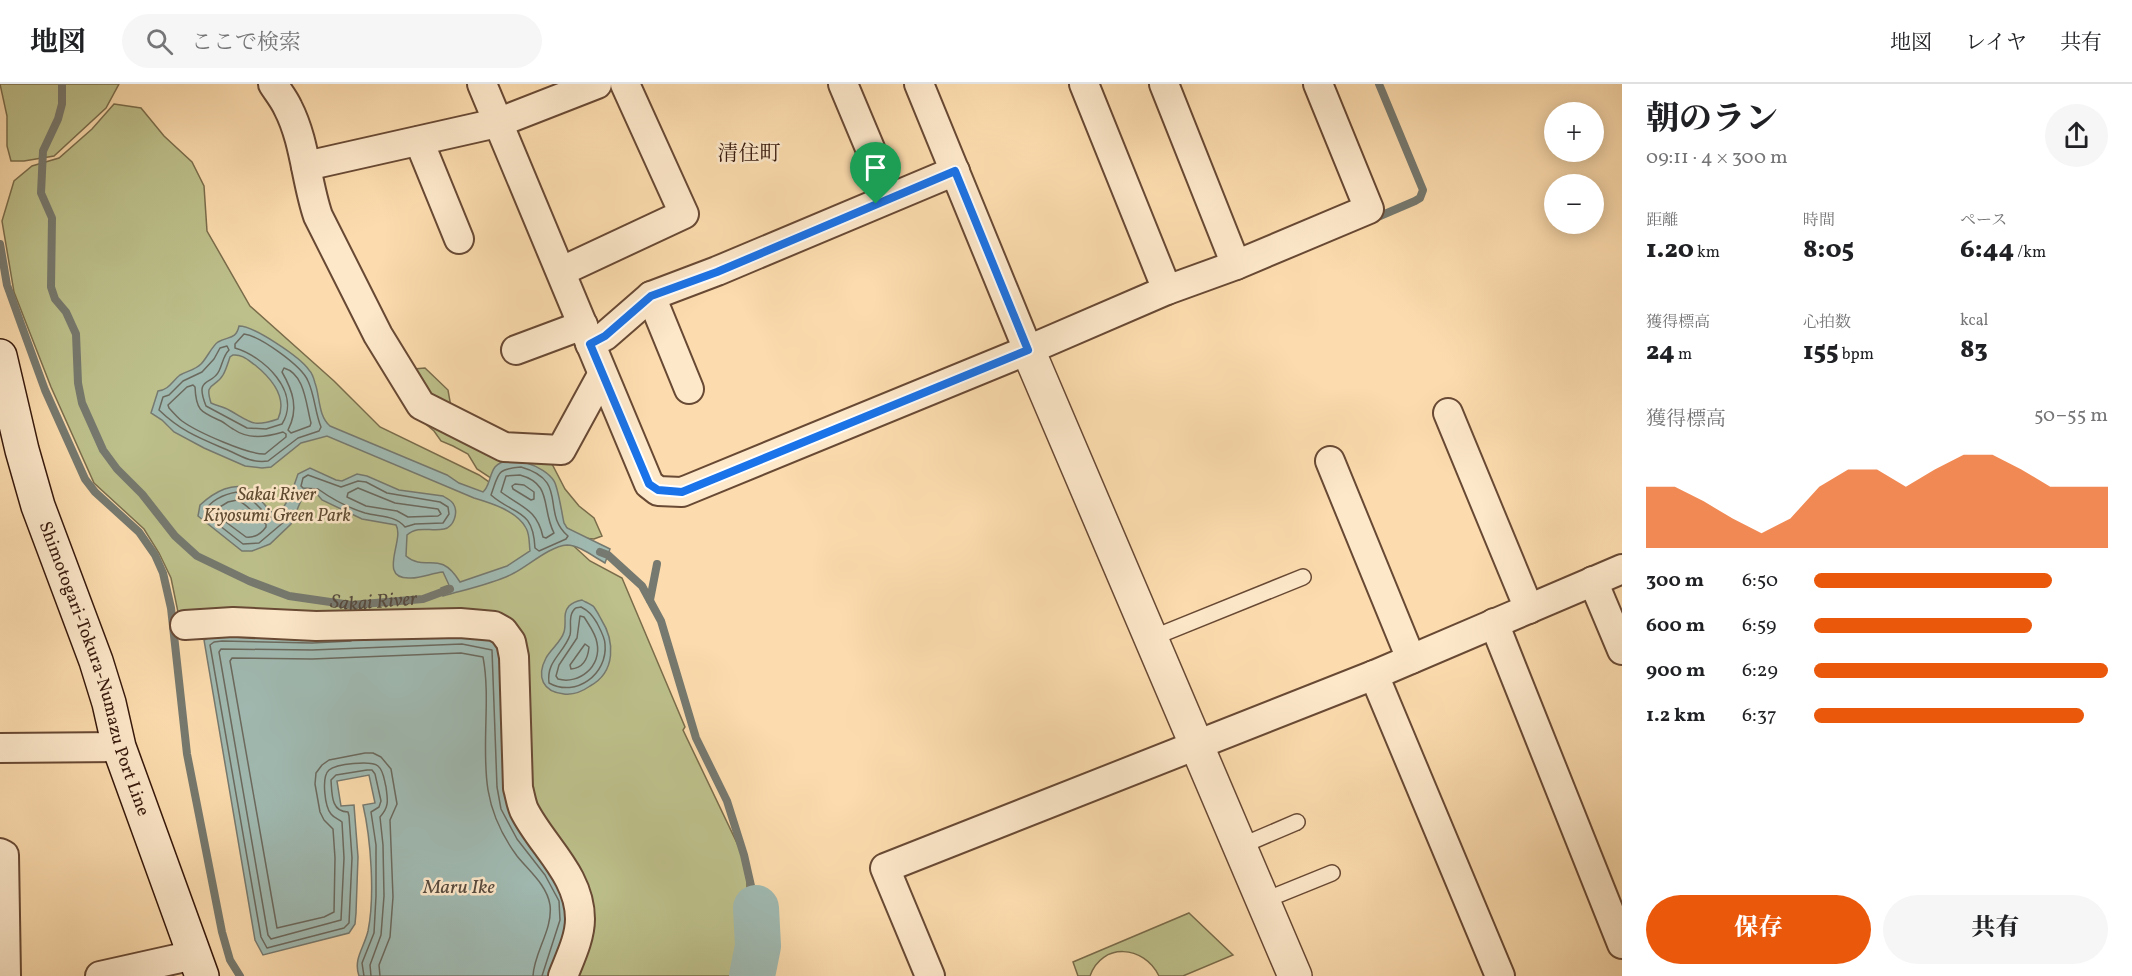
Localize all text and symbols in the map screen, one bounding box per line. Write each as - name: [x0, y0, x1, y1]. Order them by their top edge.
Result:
- search box: [122, 14, 542, 68]
- text: 地図: [30, 24, 86, 63]
- icon: search: [143, 25, 176, 58]
- text: ここで検索: [191, 28, 301, 59]
- text: 地図: [1890, 29, 1932, 58]
- text: レイヤ: [1965, 29, 2027, 58]
- text: 共有: [2060, 29, 2102, 58]
- text: 朝のラン: [1646, 98, 1778, 144]
- map controls: [1544, 102, 1604, 234]
- button: +: [1544, 102, 1604, 162]
- button: share: [2045, 104, 2108, 167]
- district label: 清住町: [718, 140, 781, 169]
- pin: [850, 142, 901, 204]
- text: 09:11 · 4 × 300 m: [1646, 144, 1788, 172]
- icon: arrive: [859, 151, 892, 184]
- button: −: [1544, 174, 1604, 234]
- text: 距離: [1646, 210, 1678, 232]
- text: 時間: [1803, 210, 1835, 232]
- text: ペース: [1960, 210, 2007, 232]
- text: 1.20: [1646, 232, 1694, 268]
- text: 8:05: [1803, 232, 1854, 268]
- text: 6:44: [1960, 232, 2014, 268]
- text: km: [1694, 242, 1720, 264]
- text: /km: [2014, 242, 2046, 264]
- text: kcal: [1960, 310, 1988, 332]
- text: 獲得標高: [1646, 312, 1710, 334]
- text: 心拍数: [1803, 312, 1851, 334]
- text: 83: [1960, 332, 1988, 368]
- text: 24: [1646, 334, 1675, 370]
- text: 155: [1803, 334, 1839, 370]
- text: m: [1675, 344, 1692, 366]
- text: bpm: [1839, 344, 1874, 366]
- text: 50–55 m: [2034, 402, 2108, 430]
- text: 獲得標高: [1646, 406, 1726, 434]
- park label: Sakai River Kiyosumi Green Park: [203, 483, 351, 529]
- street label: Shimotogari-Tokura-Numazu Port Line: [32, 518, 155, 820]
- text: 300 m: [1646, 567, 1704, 595]
- text: 6:50: [1742, 567, 1778, 595]
- water label: Sakai River: [328, 585, 419, 619]
- text: 600 m: [1646, 612, 1705, 640]
- text: 6:59: [1742, 612, 1776, 640]
- text: 900 m: [1646, 657, 1705, 685]
- text: 6:29: [1742, 657, 1778, 685]
- text: 1.2 km: [1646, 702, 1706, 730]
- text: 6:37: [1742, 702, 1777, 730]
- water label: Maru Ike: [422, 874, 496, 902]
- button: 保存: [1646, 895, 1871, 964]
- button: 共有: [1883, 895, 2108, 964]

